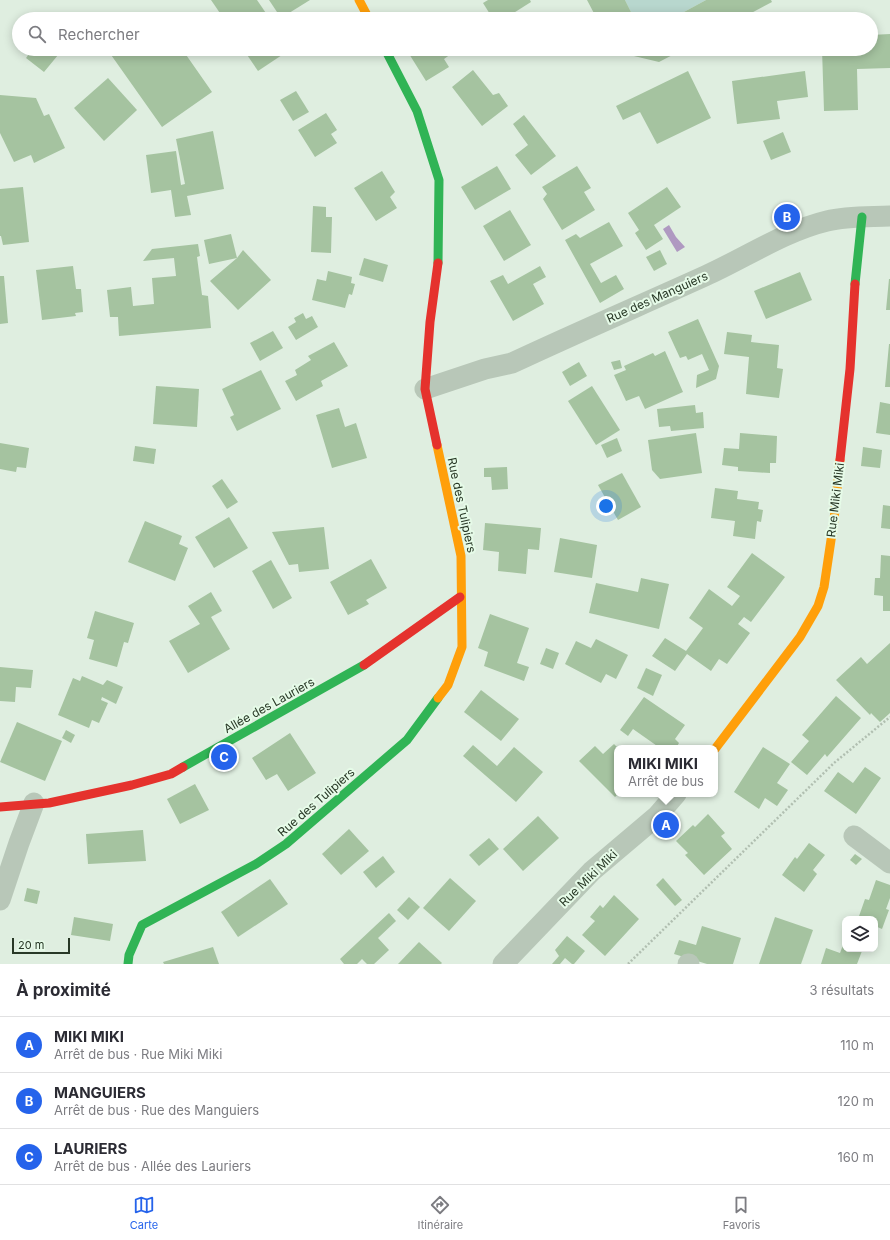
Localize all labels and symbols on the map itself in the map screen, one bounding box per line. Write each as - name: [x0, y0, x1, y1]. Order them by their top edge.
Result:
- pin: B: [774, 202, 800, 232]
- street label: Rue des Manguiers: [604, 268, 710, 326]
- street label: Rue des Tulipiers: [445, 456, 479, 554]
- street label: Rue Miki Miki: [823, 462, 847, 538]
- your location: [596, 496, 616, 516]
- street label: Allée des Lauriers: [221, 674, 317, 736]
- pin: C: [211, 742, 237, 772]
- street label: Rue des Tulipiers: [274, 764, 358, 840]
- pin: A: [653, 810, 679, 840]
- street label: Rue Miki Miki: [556, 846, 620, 909]
- scale bar: [12, 936, 70, 955]

